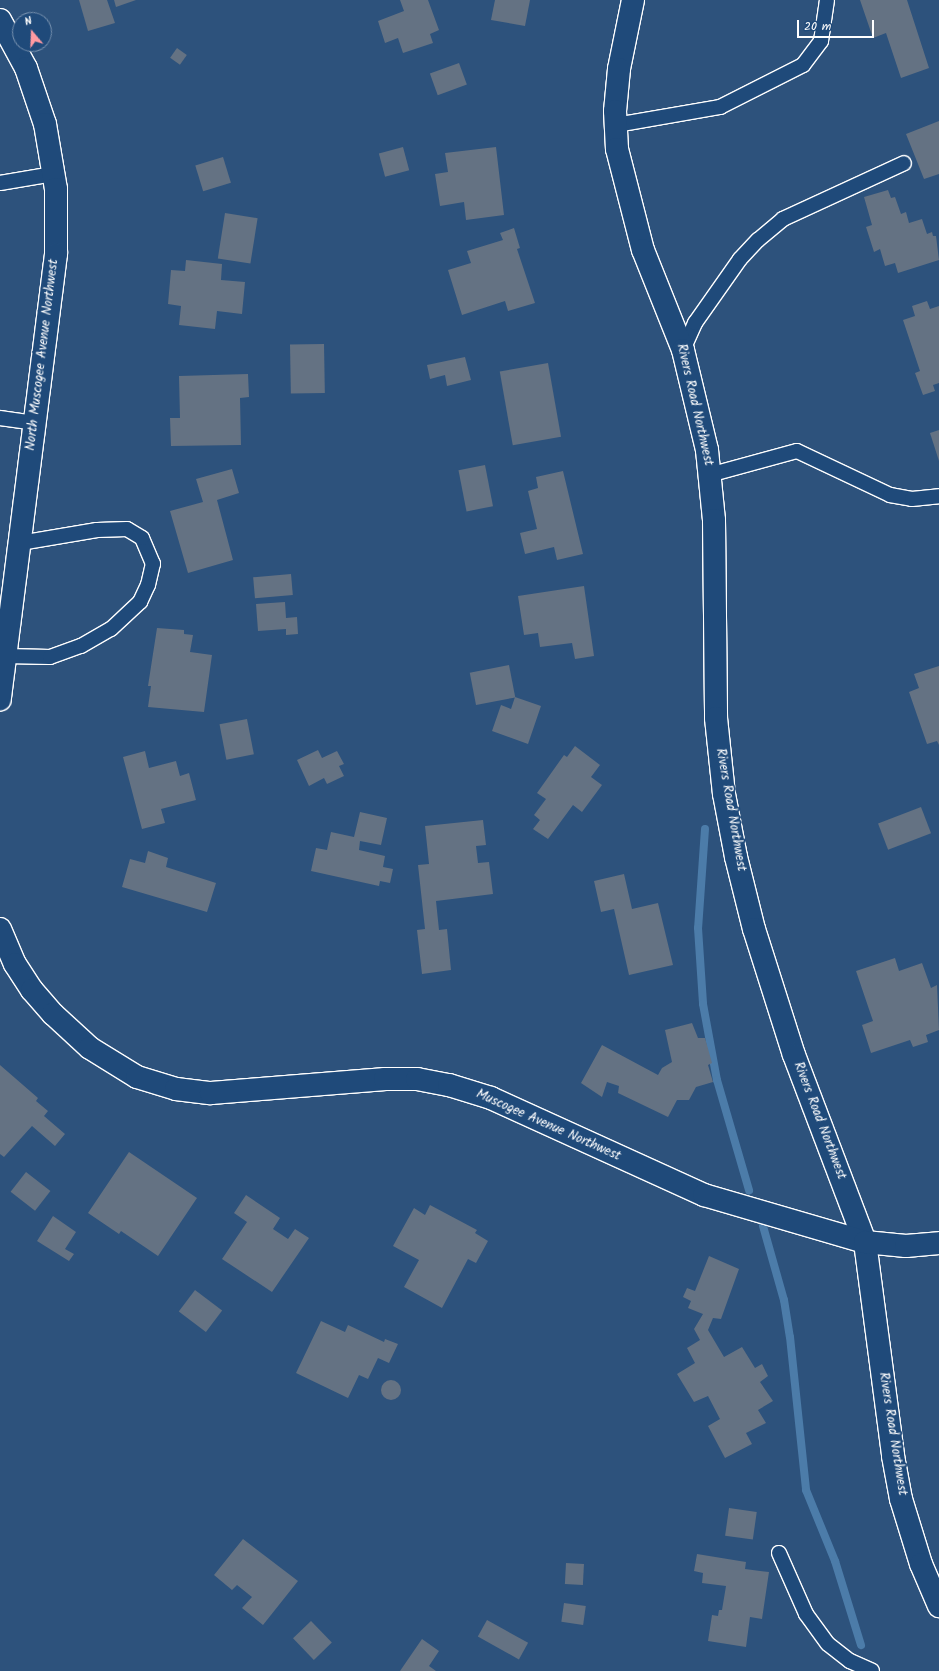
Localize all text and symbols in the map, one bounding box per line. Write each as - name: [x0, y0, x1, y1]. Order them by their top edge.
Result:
- north arrow: [12, 12, 52, 52]
- text: N: [22, 12, 35, 31]
- scale bar: [799, 12, 876, 38]
- text: 20 m: [804, 17, 831, 36]
- street label: North Muscogee Avenue Northwest: [24, 258, 62, 452]
- street label: Rivers Road Northwest: [672, 343, 716, 467]
- street label: Rivers Road Northwest: [712, 747, 748, 873]
- street label: Rivers Road Northwest: [789, 1060, 849, 1182]
- street label: Muscogee Avenue Northwest: [473, 1087, 623, 1165]
- street label: Rivers Road Northwest: [875, 1371, 909, 1497]

